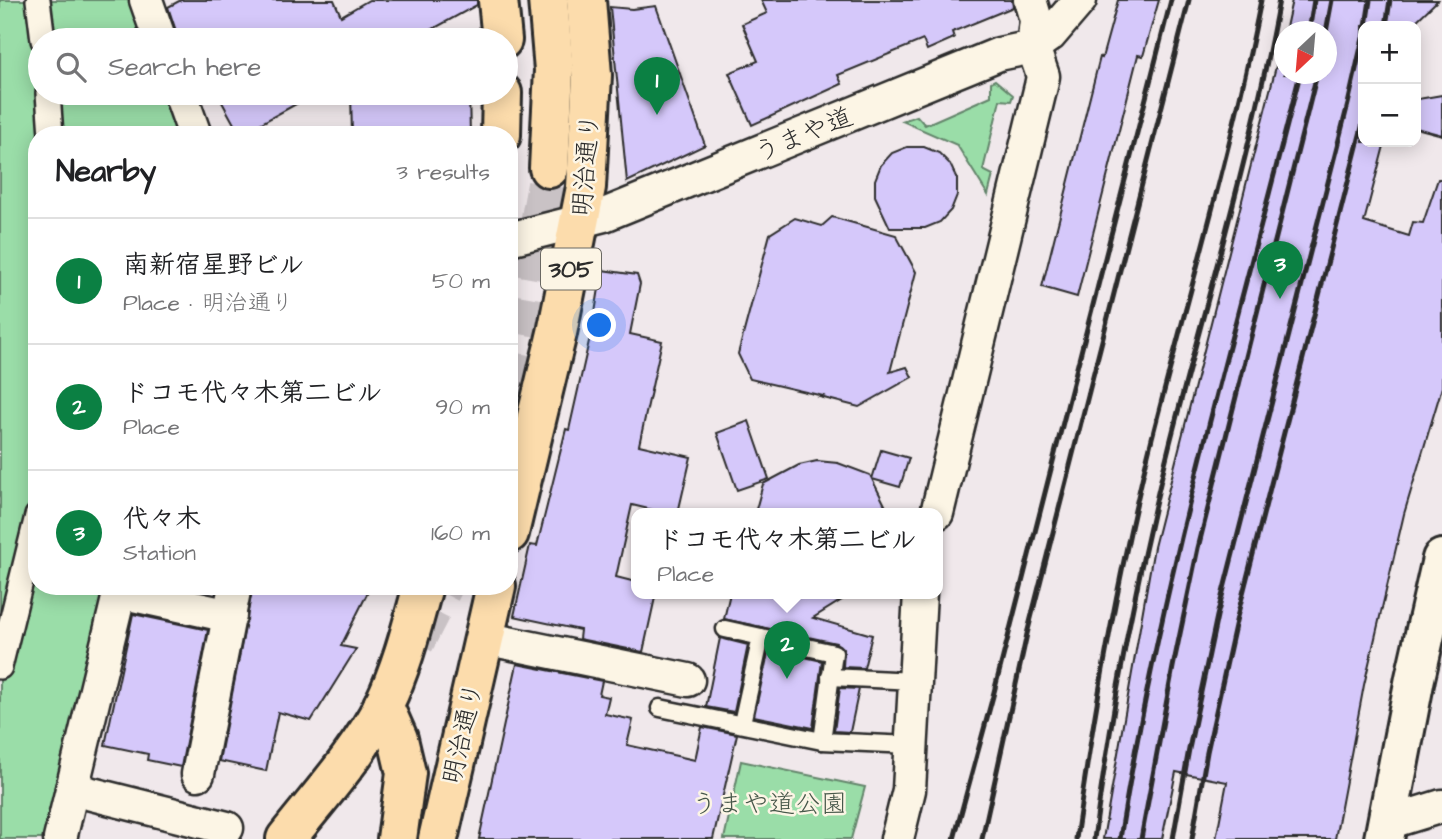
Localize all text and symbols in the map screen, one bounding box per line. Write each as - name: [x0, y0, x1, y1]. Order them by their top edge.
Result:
- north arrow: [1274, 21, 1337, 84]
- map controls: [1358, 21, 1421, 147]
- button: +: [1358, 21, 1421, 84]
- search box: [28, 28, 518, 105]
- icon: search: [52, 48, 90, 86]
- text: Search here: [108, 49, 261, 85]
- pin: 1: [634, 57, 680, 115]
- button: −: [1358, 84, 1421, 147]
- street label: うまや道: [748, 99, 858, 171]
- street label: 明治通り: [564, 112, 608, 218]
- text: Nearby: [56, 151, 156, 193]
- text: 3 results: [396, 156, 490, 188]
- pin: 3: [1257, 241, 1303, 299]
- text: 南新宿星野ビル: [123, 247, 304, 283]
- road number: 305: [541, 248, 601, 290]
- text: 1: [78, 265, 80, 297]
- text: 50 m: [432, 265, 490, 297]
- text: Place · 明治通り: [123, 287, 294, 319]
- your location: [582, 308, 616, 342]
- text: ドコモ代々木第二ビル: [123, 375, 382, 411]
- text: 2: [72, 391, 86, 423]
- text: 90 m: [435, 391, 490, 423]
- text: Place: [123, 411, 180, 443]
- text: 代々木: [123, 501, 201, 537]
- popup: [631, 508, 943, 599]
- text: 3: [73, 517, 85, 549]
- text: 160 m: [431, 517, 490, 549]
- text: ドコモ代々木第二ビル: [657, 522, 917, 558]
- text: Station: [123, 537, 196, 569]
- text: Place: [657, 558, 714, 590]
- pin: 2: [764, 621, 810, 679]
- street label: 明治通り: [434, 679, 492, 788]
- park label: うまや道公園: [691, 786, 847, 822]

